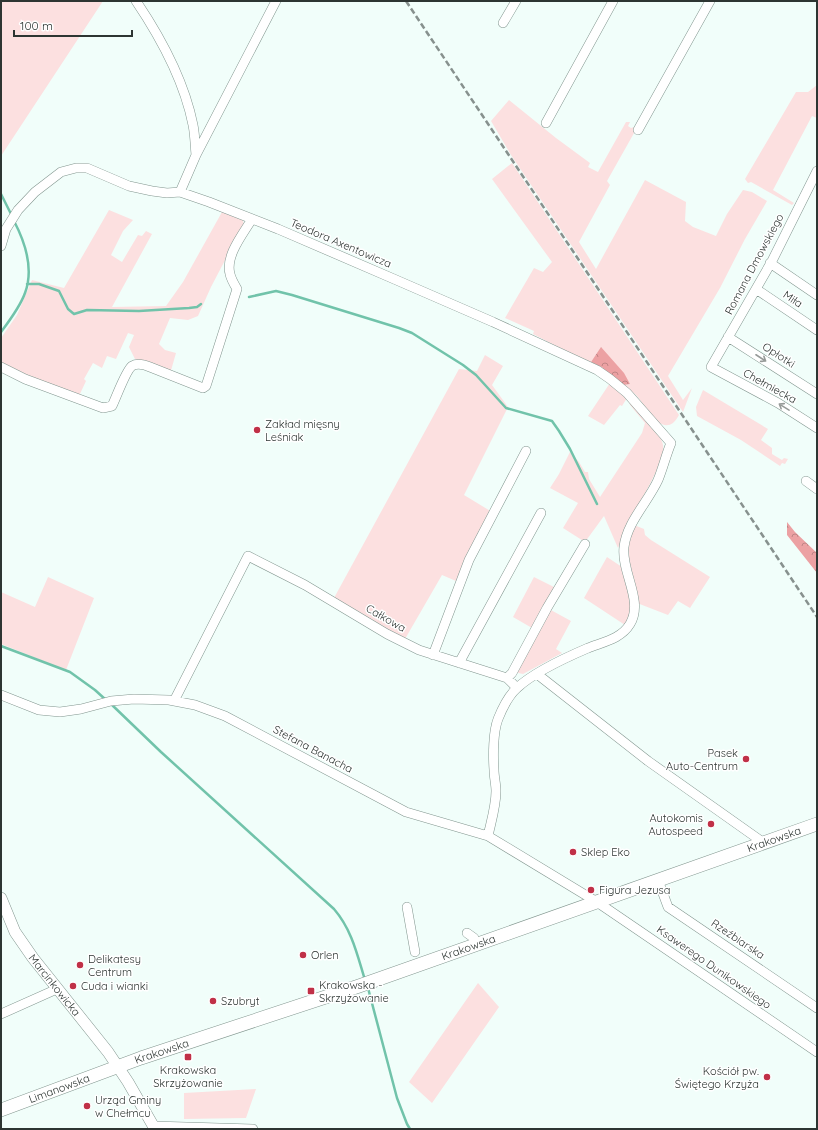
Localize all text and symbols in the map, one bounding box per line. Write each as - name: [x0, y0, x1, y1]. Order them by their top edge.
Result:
- scale bar: [14, 12, 132, 38]
- text: 100 m: [20, 18, 53, 33]
- street label: Romana Dmowskiego: [721, 211, 787, 317]
- street label: Teodora Axentowicza: [288, 215, 394, 271]
- street label: Miła: [781, 287, 805, 311]
- street label: Opłotki: [760, 339, 798, 371]
- one-way arrow: [755, 353, 766, 362]
- street label: Chełmiecka: [741, 366, 799, 406]
- one-way arrow: [779, 403, 790, 411]
- place label: Zakład mięsny Leśniak: [265, 417, 340, 444]
- marker: Zakład mięsny Leśniak: [252, 425, 262, 435]
- street label: Całkowa: [364, 601, 408, 635]
- street label: Stefana Banacha: [271, 722, 355, 776]
- place label: Pasek Auto-Centrum: [666, 746, 738, 773]
- marker: Pasek Auto-Centrum: [741, 754, 751, 764]
- place label: Autokomis Autospeed: [648, 811, 703, 838]
- marker: Autokomis Autospeed: [706, 819, 716, 829]
- street label: Krakowska: [745, 823, 803, 855]
- place label: Sklep Eko: [581, 845, 630, 859]
- marker: Sklep Eko: [568, 847, 578, 857]
- place label: Figura Jezusa: [599, 883, 670, 897]
- marker: Figura Jezusa: [586, 885, 596, 895]
- street label: Rzeźbiarska: [709, 916, 767, 962]
- street label: Ksawerego Dunikowskiego: [654, 922, 774, 1012]
- street label: Krakowska: [440, 931, 497, 963]
- place label: Orlen: [311, 948, 339, 962]
- marker: Orlen: [298, 950, 308, 960]
- street label: Marcinkowicka: [26, 951, 84, 1019]
- place label: Delikatesy Centrum: [88, 952, 141, 979]
- marker: Delikatesy Centrum: [75, 960, 85, 970]
- place label: Krakowska - Skrzyżowanie: [319, 978, 389, 1005]
- place label: Cuda i wianki: [81, 979, 148, 993]
- marker: Cuda i wianki: [68, 981, 78, 991]
- marker: Krakowska - Skrzyżowanie: [306, 986, 316, 996]
- place label: Szubryt: [221, 994, 260, 1008]
- marker: Szubryt: [208, 996, 218, 1006]
- street label: Krakowska: [132, 1036, 191, 1067]
- marker: Krakowska Skrzyżowanie: [183, 1052, 193, 1062]
- place label: Krakowska Skrzyżowanie: [153, 1063, 223, 1090]
- place label: Kościół pw. Świętego Krzyża: [675, 1064, 759, 1091]
- street label: Limanowska: [27, 1071, 91, 1106]
- marker: Kościół pw. Świętego Krzyża: [762, 1072, 772, 1082]
- place label: Urząd Gminy w Chełmcu: [95, 1093, 161, 1120]
- marker: Urząd Gminy w Chełmcu: [82, 1101, 92, 1111]

